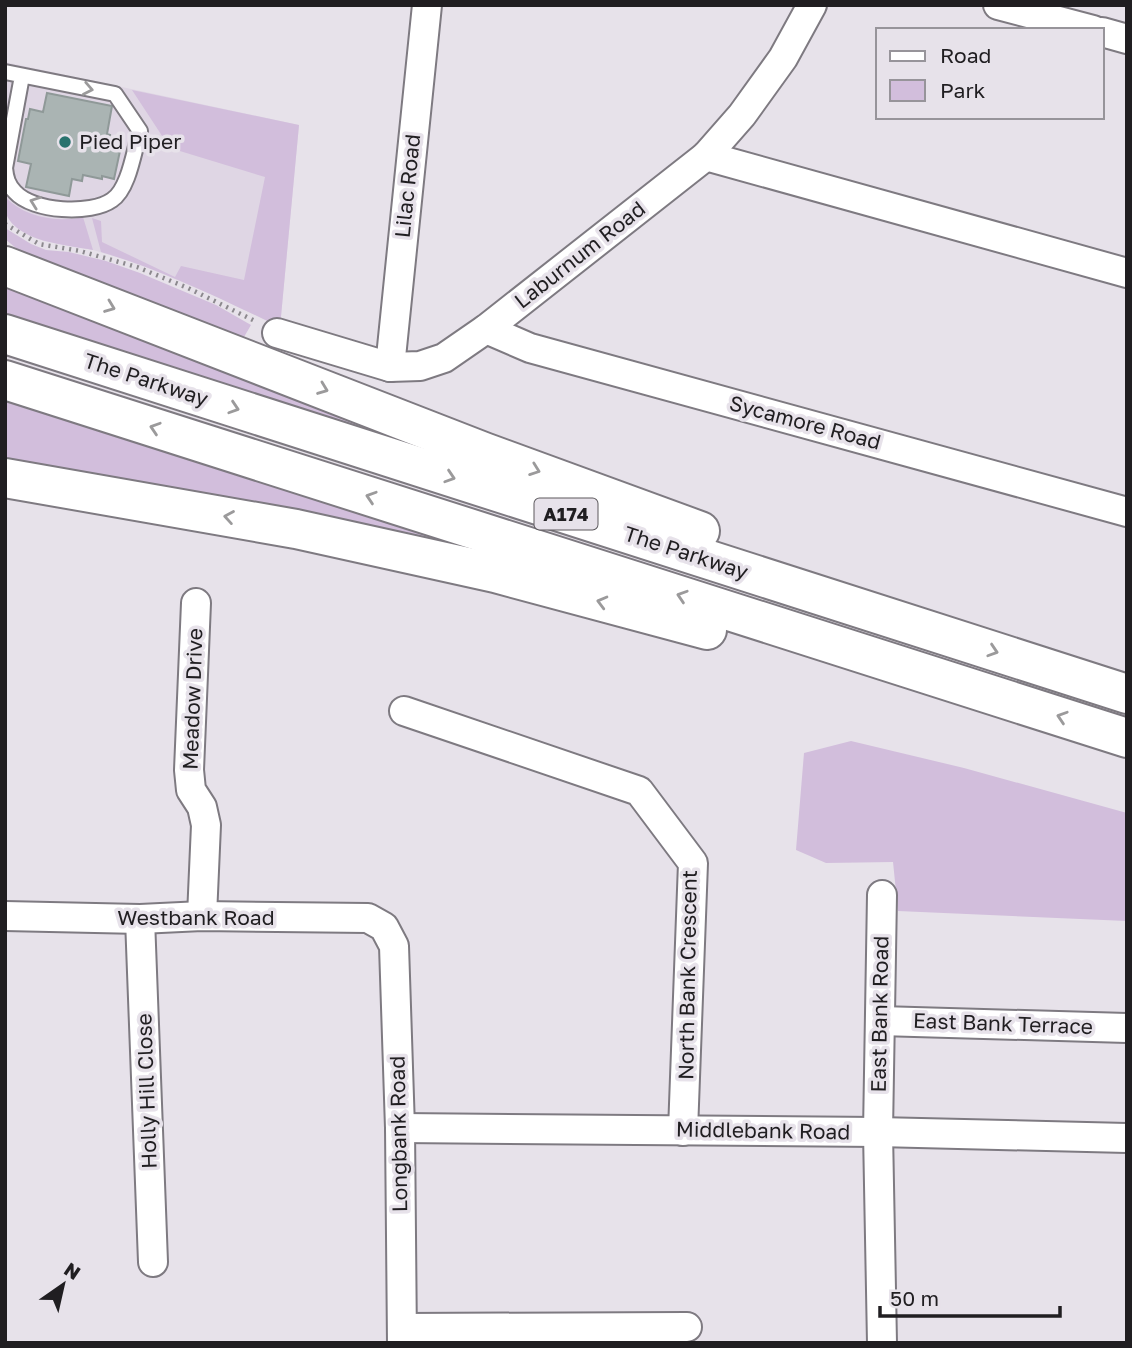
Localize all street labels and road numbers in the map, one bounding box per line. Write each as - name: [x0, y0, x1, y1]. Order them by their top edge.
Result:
- street label: Lilac Road: [389, 133, 425, 239]
- street label: Laburnum Road: [509, 195, 650, 313]
- street label: The Parkway: [81, 347, 212, 411]
- street label: Sycamore Road: [727, 389, 884, 455]
- road number: A174: [534, 499, 598, 530]
- street label: The Parkway: [621, 520, 752, 584]
- street label: Meadow Drive: [177, 628, 207, 770]
- street label: North Bank Crescent: [672, 870, 702, 1080]
- street label: Westbank Road: [117, 904, 275, 930]
- street label: East Bank Road: [865, 935, 893, 1093]
- street label: East Bank Terrace: [913, 1007, 1094, 1039]
- street label: Holly Hill Close: [130, 1013, 162, 1169]
- street label: Longbank Road: [384, 1056, 412, 1212]
- street label: Middlebank Road: [676, 1115, 850, 1145]

